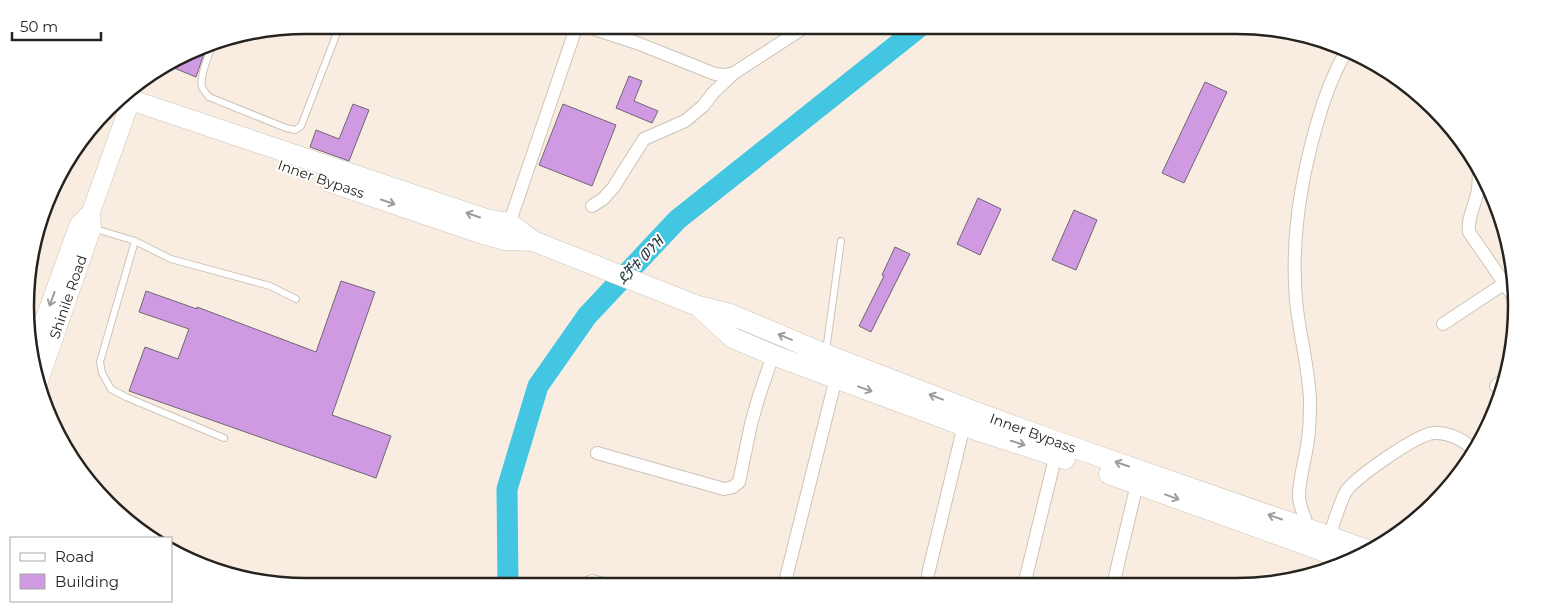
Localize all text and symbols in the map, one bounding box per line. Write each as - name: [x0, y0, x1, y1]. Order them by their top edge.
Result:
- scale bar: [12, 10, 101, 42]
- text: 50 m: [20, 17, 58, 36]
- street label: Inner Bypass: [275, 156, 367, 202]
- one-way arrow: [380, 198, 396, 207]
- one-way arrow: [466, 210, 482, 219]
- water label: ደቻቱ ወንዝ: [613, 230, 668, 288]
- street label: Shinile Road: [45, 253, 91, 341]
- one-way arrow: [47, 291, 56, 306]
- one-way arrow: [778, 332, 793, 342]
- one-way arrow: [857, 385, 872, 394]
- one-way arrow: [929, 392, 944, 401]
- street label: Inner Bypass: [987, 409, 1079, 457]
- one-way arrow: [1010, 439, 1026, 449]
- one-way arrow: [1114, 459, 1130, 468]
- one-way arrow: [1163, 493, 1179, 502]
- one-way arrow: [1268, 512, 1283, 521]
- legend: [10, 537, 172, 602]
- text: Road: [55, 547, 94, 566]
- text: Building: [55, 572, 119, 591]

